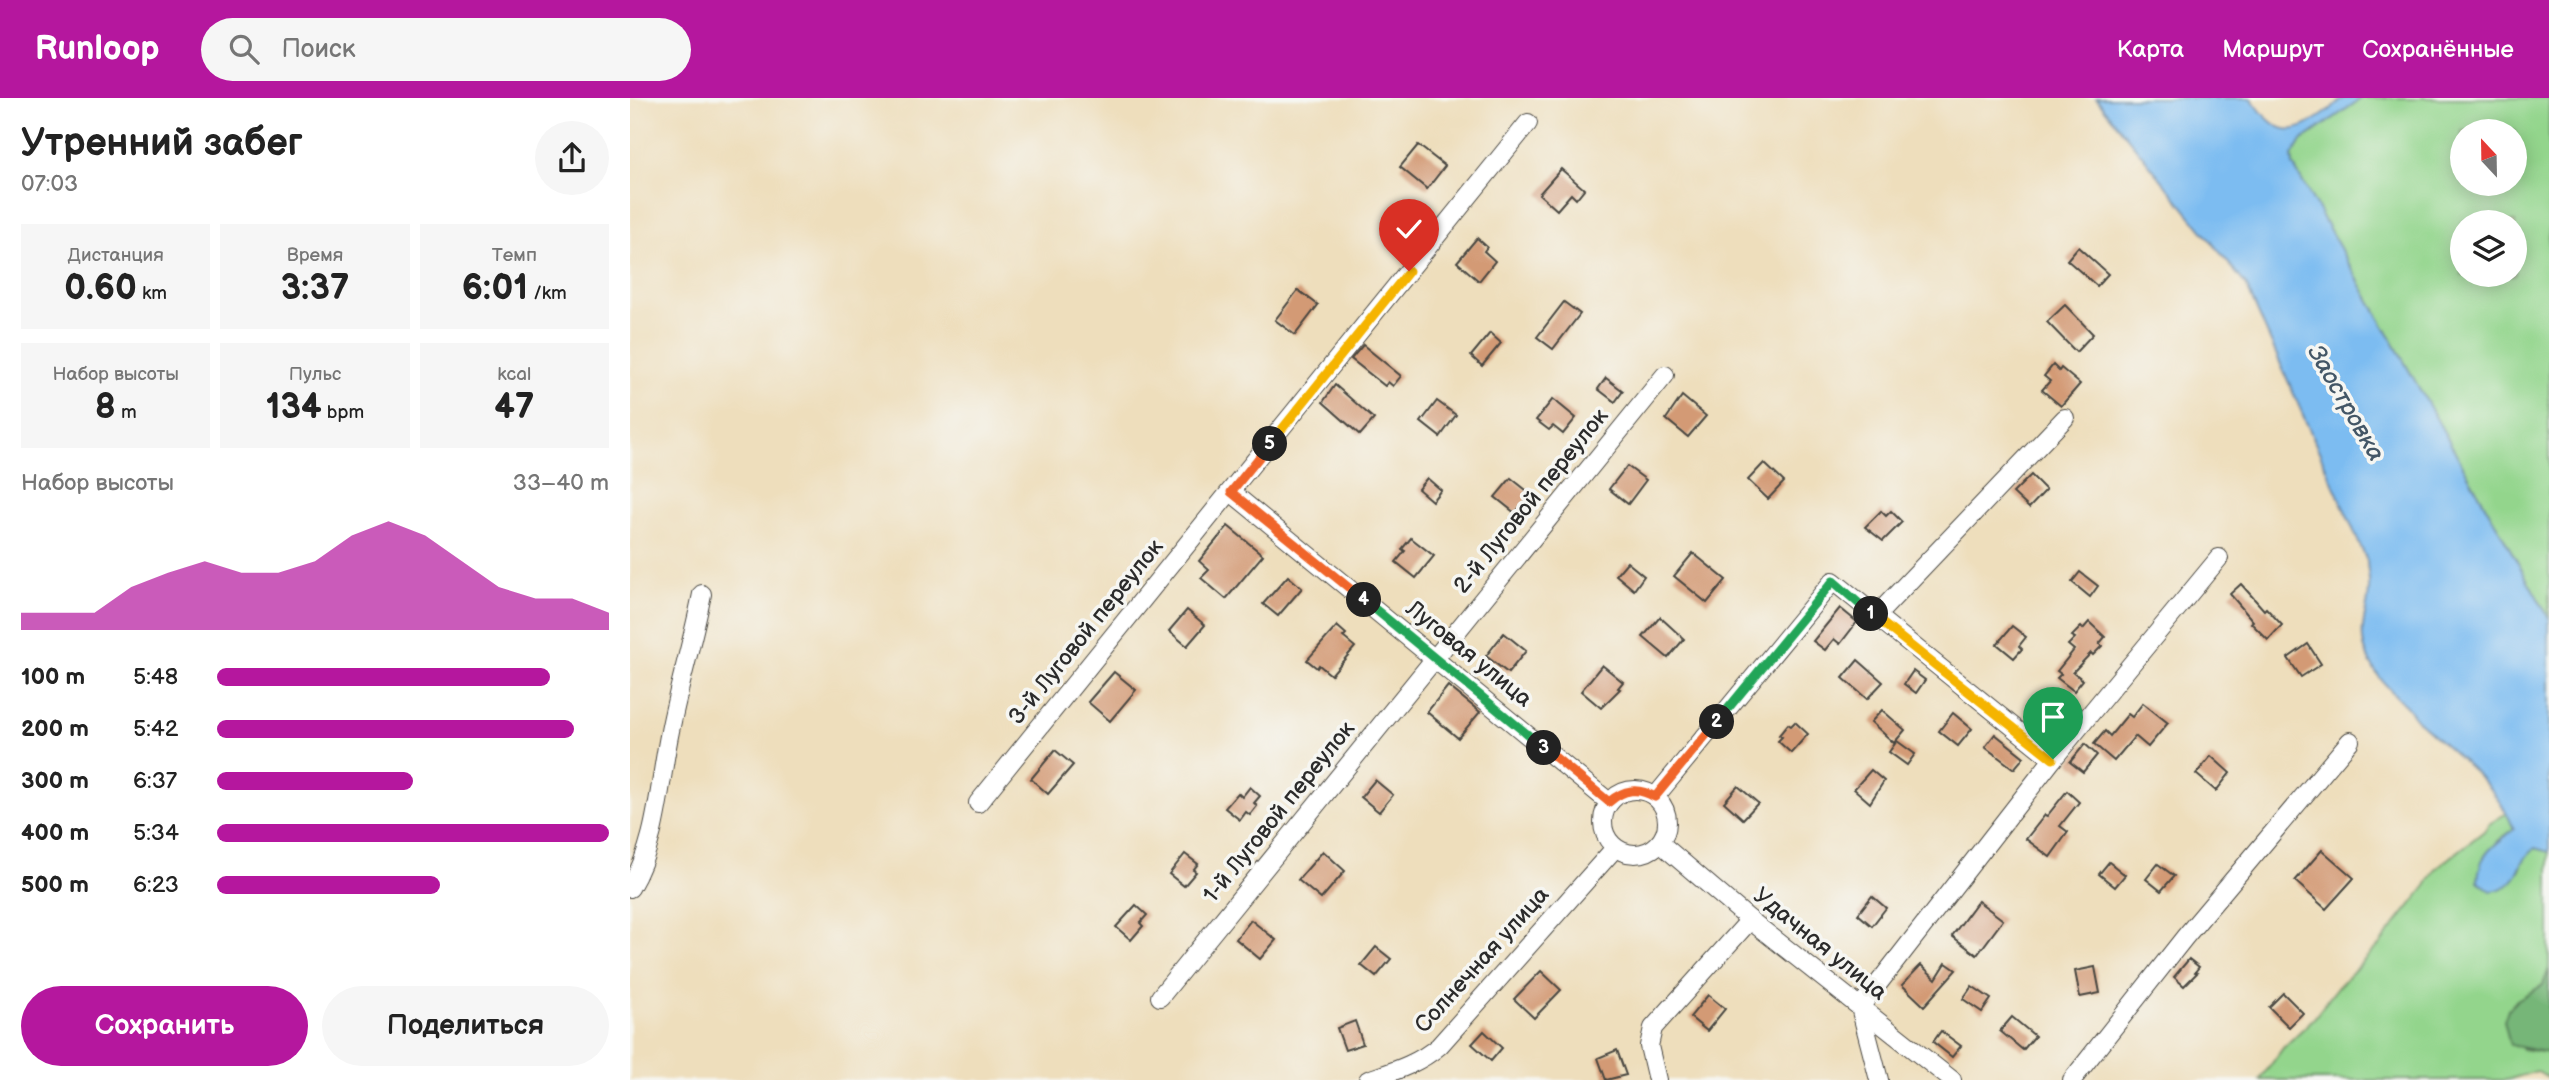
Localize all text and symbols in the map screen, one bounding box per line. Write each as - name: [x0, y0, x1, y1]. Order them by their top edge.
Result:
- search box: [201, 18, 691, 81]
- text: Runloop: [35, 29, 159, 69]
- icon: search: [225, 30, 263, 68]
- text: Поиск: [281, 34, 356, 65]
- text: Карта: [2117, 35, 2184, 64]
- text: Маршрут: [2222, 35, 2324, 64]
- text: Сохранённые: [2362, 35, 2514, 64]
- north arrow: [2450, 119, 2527, 196]
- map controls: [2450, 119, 2527, 287]
- text: Утренний забег: [21, 121, 303, 166]
- button: share: [535, 121, 609, 195]
- text: 07:03: [21, 170, 78, 198]
- pin: [1379, 199, 1439, 271]
- icon: check: [1390, 210, 1428, 248]
- button: layers: [2450, 210, 2527, 287]
- text: Дистанция: [68, 244, 164, 267]
- text: Время: [287, 244, 343, 267]
- text: Темп: [492, 244, 537, 267]
- text: 0.60: [64, 267, 137, 310]
- text: 3:37: [281, 267, 349, 310]
- text: 6:01: [462, 267, 528, 310]
- text: km: [137, 282, 167, 305]
- text: /km: [528, 282, 567, 305]
- water label: Заостровка: [2301, 340, 2391, 466]
- text: Набор высоты: [52, 363, 179, 386]
- text: Пульс: [289, 363, 341, 386]
- text: kcal: [497, 363, 531, 386]
- text: 8: [95, 386, 116, 429]
- text: 134: [266, 386, 322, 429]
- text: 47: [494, 386, 534, 429]
- text: m: [116, 401, 137, 424]
- text: bpm: [322, 401, 364, 424]
- street label: 2-й Луговой переулок: [1448, 402, 1615, 599]
- pin: 5: [1252, 426, 1288, 462]
- text: 5: [1264, 432, 1275, 455]
- text: Набор высоты: [21, 469, 174, 497]
- text: 33–40 m: [513, 469, 609, 497]
- street label: 3-й Луговой переулок: [1003, 533, 1170, 730]
- pin: 4: [1346, 582, 1382, 618]
- text: 4: [1358, 588, 1369, 611]
- street label: Луговая улица: [1400, 594, 1538, 714]
- pin: 1: [1854, 596, 1888, 632]
- text: 1: [1867, 602, 1875, 625]
- text: 100 m: [21, 663, 85, 691]
- text: 5:48: [133, 663, 178, 691]
- pin: [2023, 687, 2083, 759]
- icon: arrive: [2034, 698, 2072, 736]
- pin: 2: [1700, 704, 1734, 740]
- text: 2: [1711, 710, 1722, 733]
- text: 200 m: [21, 715, 89, 743]
- text: 5:42: [133, 715, 178, 743]
- street label: 1-й Луговой переулок: [1197, 715, 1361, 908]
- pin: 3: [1527, 730, 1562, 766]
- text: 3: [1538, 736, 1549, 759]
- text: 300 m: [21, 767, 89, 795]
- text: 6:37: [133, 767, 177, 795]
- text: 400 m: [21, 819, 89, 847]
- text: 5:34: [133, 819, 179, 847]
- text: 500 m: [21, 871, 89, 899]
- text: 6:23: [133, 871, 179, 899]
- street label: Солнечная улица: [1409, 881, 1555, 1039]
- street label: Удачная улица: [1748, 882, 1893, 1007]
- button: Сохранить: [21, 986, 308, 1066]
- button: Поделиться: [322, 986, 609, 1066]

